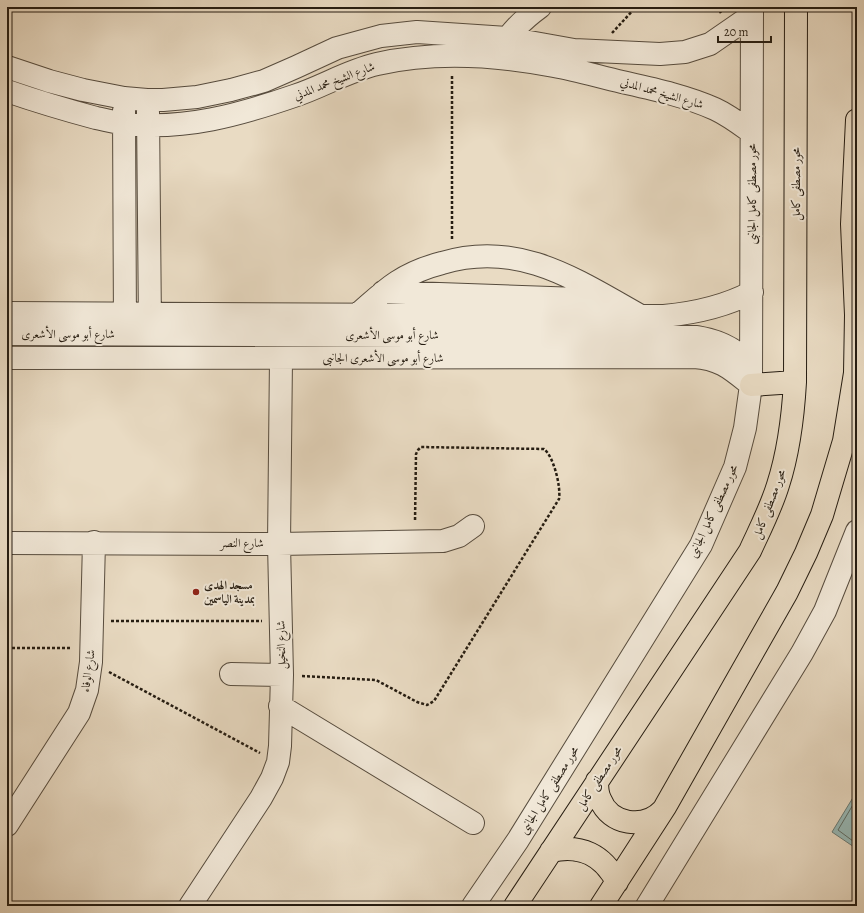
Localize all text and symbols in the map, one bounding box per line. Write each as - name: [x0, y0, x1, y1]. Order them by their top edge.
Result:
- scale bar: [718, 18, 771, 44]
- text: 20 m: [724, 24, 748, 40]
- street label: شارع الشيخ محمد المدني: [291, 58, 378, 107]
- street label: شارع الشيخ محمد المدني: [618, 73, 706, 115]
- street label: محور مصطفى كامل الجانبى: [744, 143, 761, 244]
- street label: محور مصطفى كامل: [788, 147, 805, 221]
- street label: شارع أبو موسى الأشعرى: [21, 325, 115, 345]
- street label: شارع أبو موسى الأشعرى: [345, 326, 439, 346]
- street label: شارع أبو موسى الأشعرى الجانبى: [322, 349, 444, 369]
- street label: محور مصطفى كامل الجانبى: [684, 461, 743, 561]
- street label: محور مصطفى كامل: [748, 466, 791, 541]
- street label: شارع النصر: [218, 535, 264, 554]
- place label: مسجد الهدى بمدينة الياسمين: [204, 577, 255, 607]
- marker: مسجد الهدى بمدينة الياسمين: [191, 587, 201, 597]
- street label: شارع النخيل: [273, 620, 292, 670]
- street label: شارع الوفاء: [77, 648, 102, 694]
- street label: محور مصطفى كامل الجانبى: [515, 742, 584, 838]
- street label: محور مصطفى كامل: [572, 742, 627, 814]

